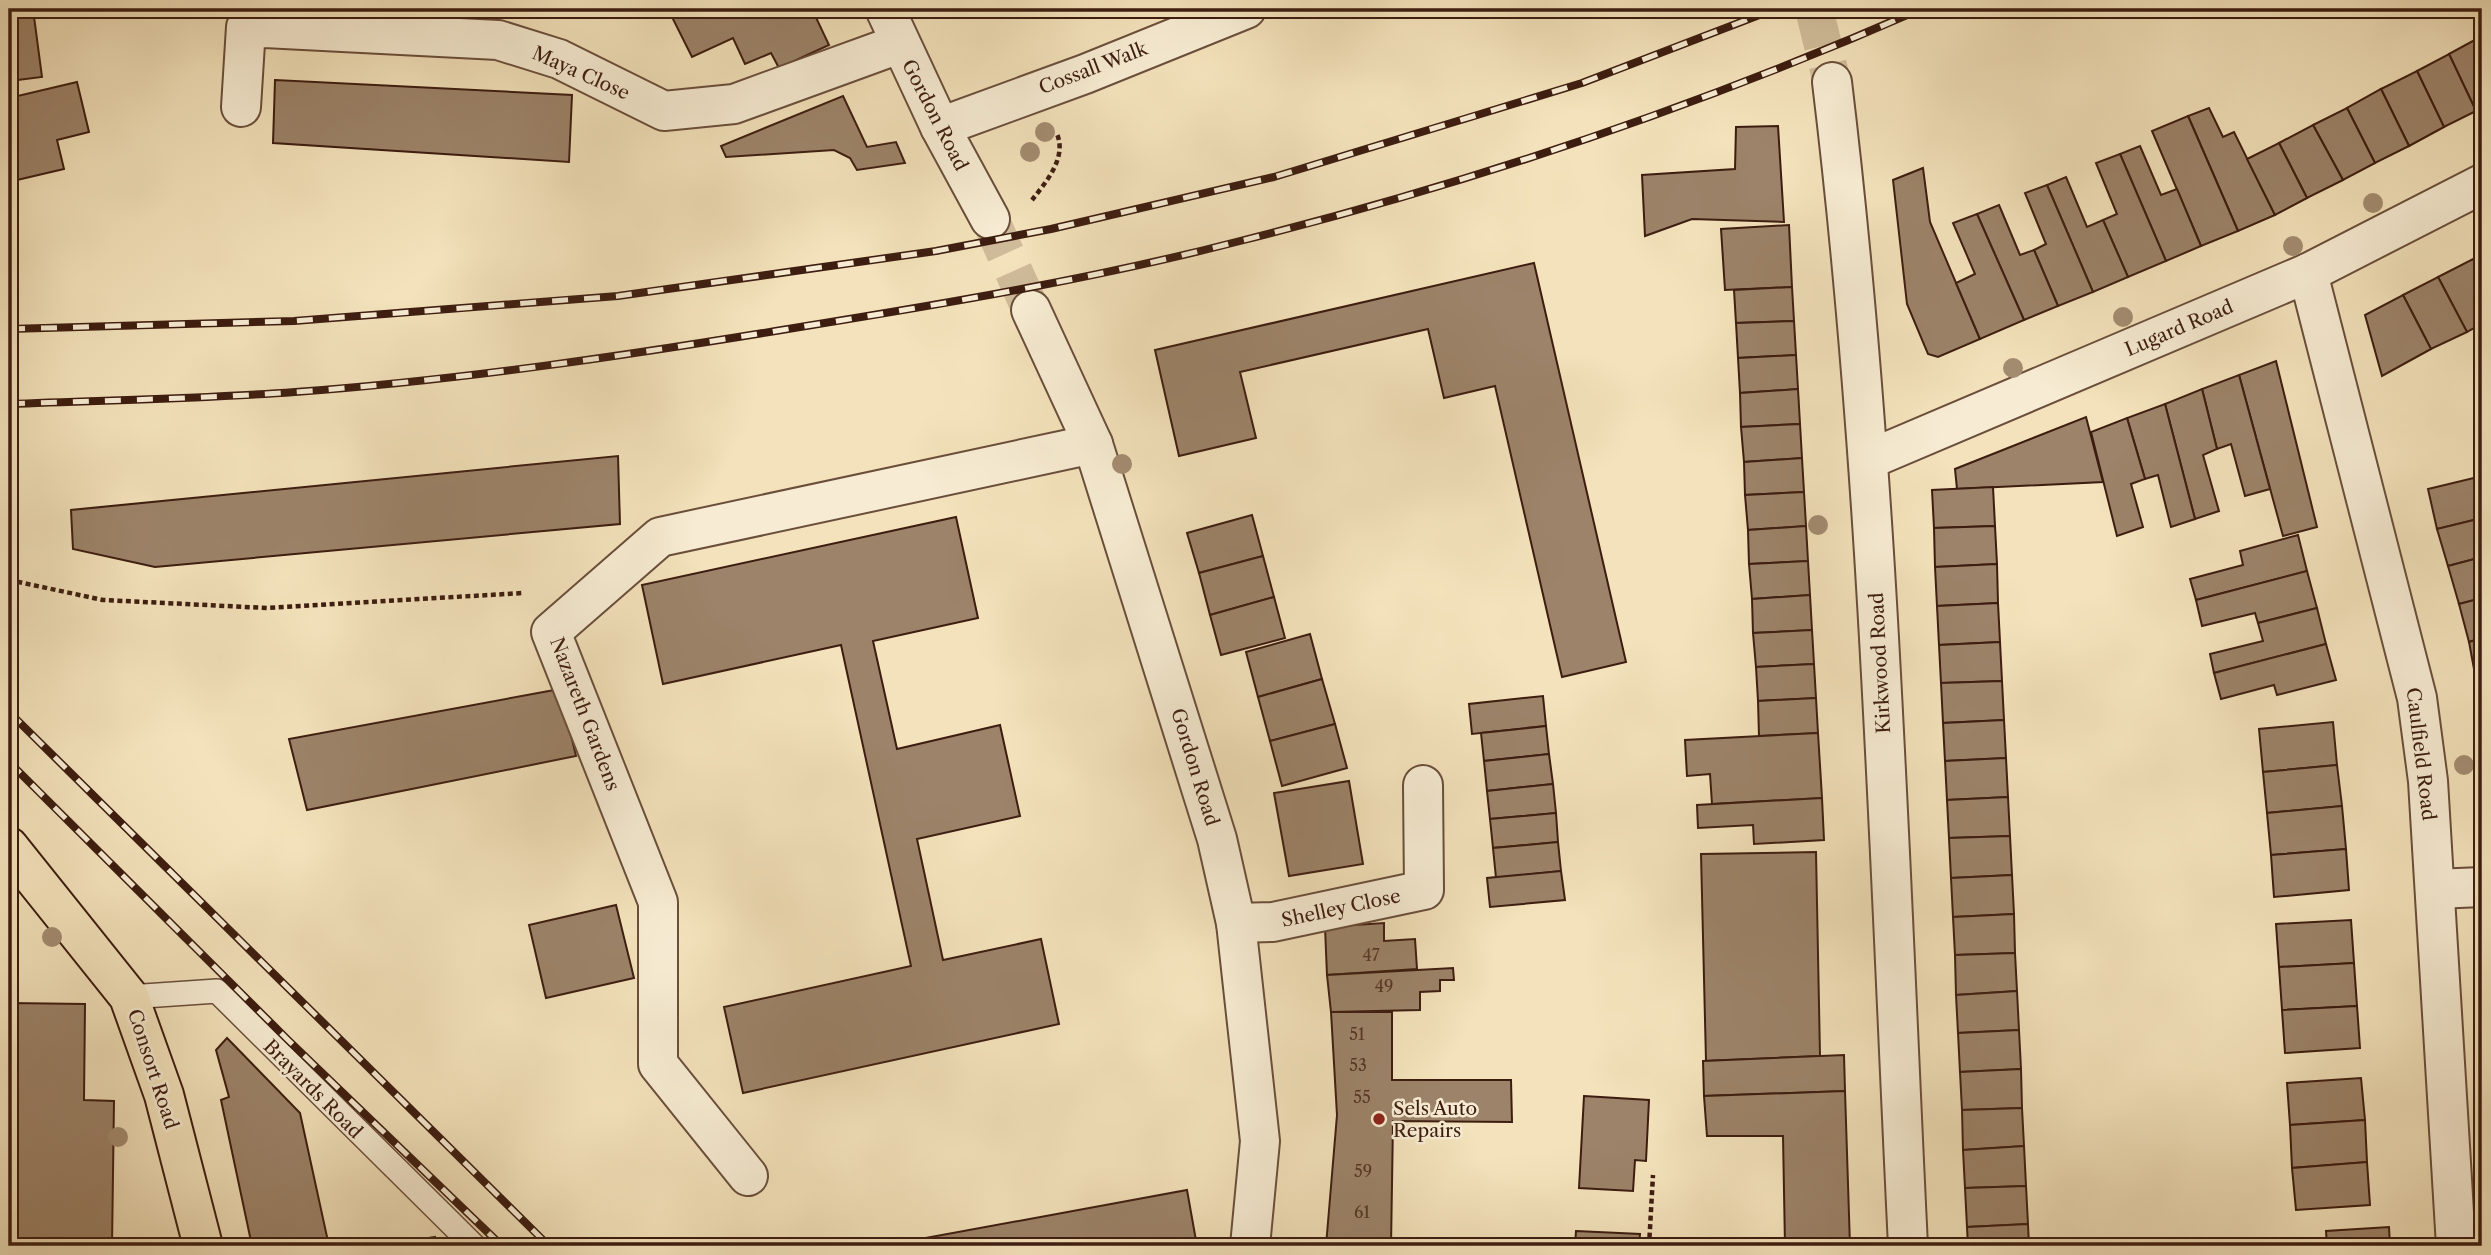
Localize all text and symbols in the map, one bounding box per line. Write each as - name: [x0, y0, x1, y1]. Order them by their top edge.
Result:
- street label: Cossall Walk: [1036, 36, 1151, 99]
- street label: Maya Close: [529, 41, 633, 105]
- street label: Gordon Road: [897, 55, 973, 175]
- street label: Lugard Road: [2121, 295, 2237, 361]
- street label: Kirkwood Road: [1865, 591, 1895, 734]
- street label: Nazareth Gardens: [545, 634, 625, 794]
- street label: Caulfield Road: [2401, 686, 2441, 822]
- street label: Gordon Road: [1166, 705, 1224, 829]
- street label: Shelley Close: [1279, 884, 1403, 932]
- house number: 47: [1362, 945, 1380, 965]
- house number: 49: [1375, 976, 1393, 996]
- street label: Consort Road: [123, 1006, 183, 1132]
- house number: 51: [1349, 1024, 1365, 1044]
- street label: Brayards Road: [259, 1035, 368, 1144]
- house number: 53: [1349, 1055, 1367, 1075]
- house number: 55: [1353, 1087, 1371, 1107]
- place label: Sels Auto Repairs: [1393, 1097, 1477, 1142]
- marker: Sels Auto Repairs: [1371, 1111, 1387, 1127]
- house number: 59: [1354, 1161, 1372, 1181]
- house number: 61: [1354, 1202, 1370, 1222]

